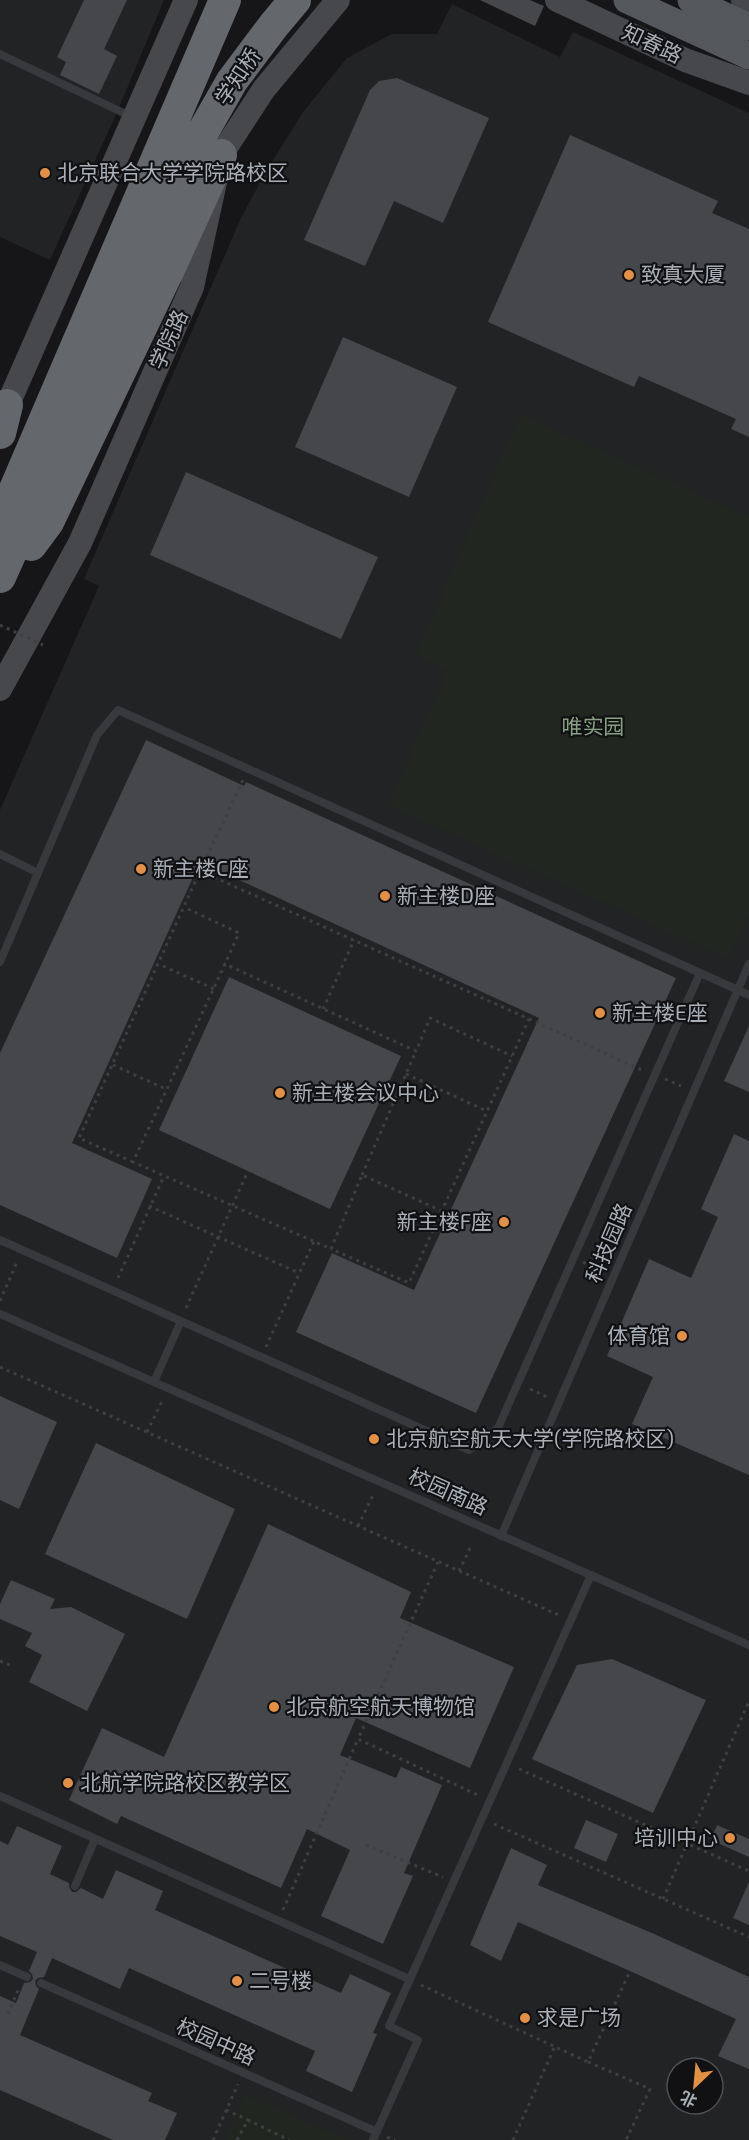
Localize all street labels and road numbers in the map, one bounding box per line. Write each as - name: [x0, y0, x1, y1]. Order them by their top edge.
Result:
- street label: 知春路: [619, 18, 686, 67]
- street label: 学知桥: [209, 43, 265, 109]
- street label: 学院路: [143, 306, 192, 373]
- street label: 科技园路: [580, 1199, 636, 1286]
- street label: 校园南路: [405, 1462, 492, 1519]
- street label: 校园中路: [173, 2012, 260, 2069]

